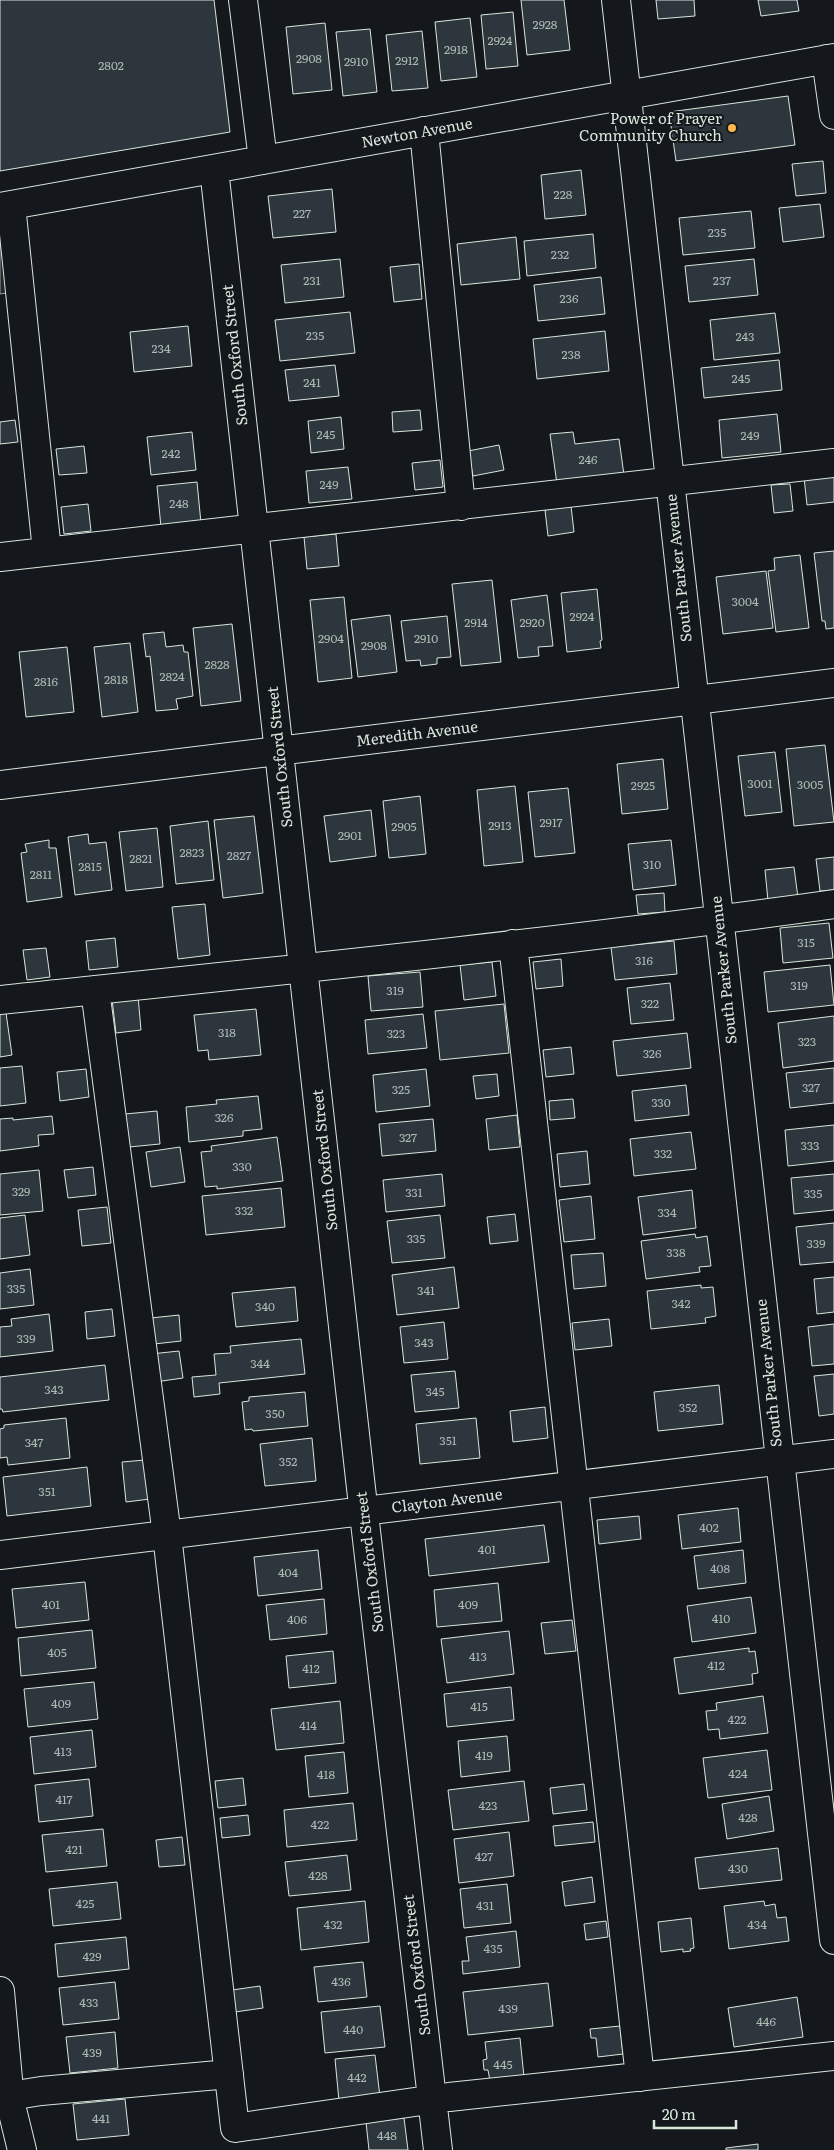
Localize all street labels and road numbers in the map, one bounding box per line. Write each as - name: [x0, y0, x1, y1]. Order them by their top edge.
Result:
- street label: Newton Avenue: [359, 110, 474, 153]
- street label: South Oxford Street: [215, 283, 252, 427]
- street label: South Parker Avenue: [658, 493, 697, 643]
- street label: South Oxford Street: [260, 685, 297, 829]
- street label: Meredith Avenue: [355, 714, 479, 751]
- street label: South Parker Avenue: [703, 895, 742, 1045]
- street label: South Oxford Street: [305, 1088, 342, 1232]
- street label: South Parker Avenue: [748, 1298, 787, 1448]
- street label: Clayton Avenue: [390, 1481, 504, 1518]
- street label: South Oxford Street: [348, 1490, 389, 1634]
- street label: South Oxford Street: [395, 1893, 436, 2037]

